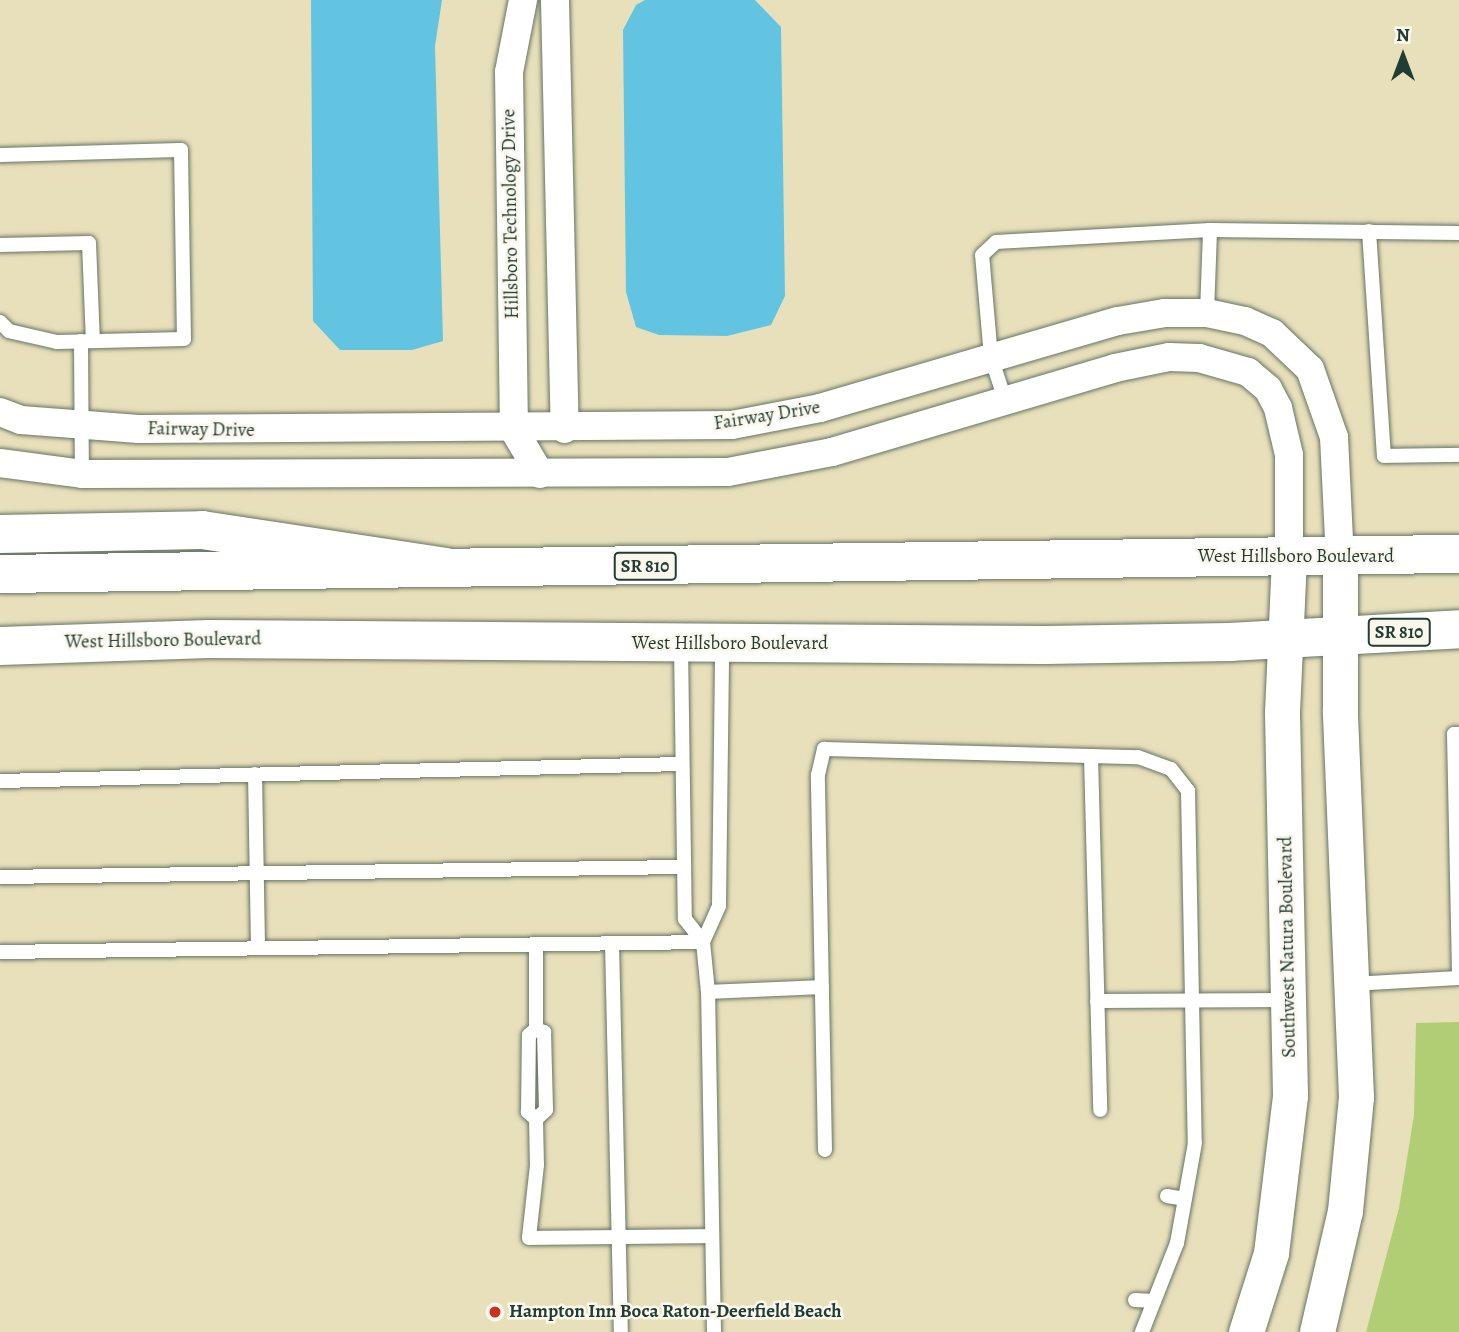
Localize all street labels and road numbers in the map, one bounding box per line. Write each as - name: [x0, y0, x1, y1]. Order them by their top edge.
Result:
- street label: Hillsboro Technology Drive: [498, 109, 524, 319]
- street label: Fairway Drive: [712, 396, 822, 436]
- street label: Fairway Drive: [147, 418, 255, 442]
- street label: West Hillsboro Boulevard: [1198, 546, 1394, 568]
- road number: SR 810: [614, 552, 676, 580]
- road number: SR 810: [1368, 618, 1430, 646]
- street label: West Hillsboro Boulevard: [65, 628, 261, 654]
- street label: West Hillsboro Boulevard: [632, 633, 828, 655]
- street label: Southwest Natura Boulevard: [1275, 836, 1301, 1058]

